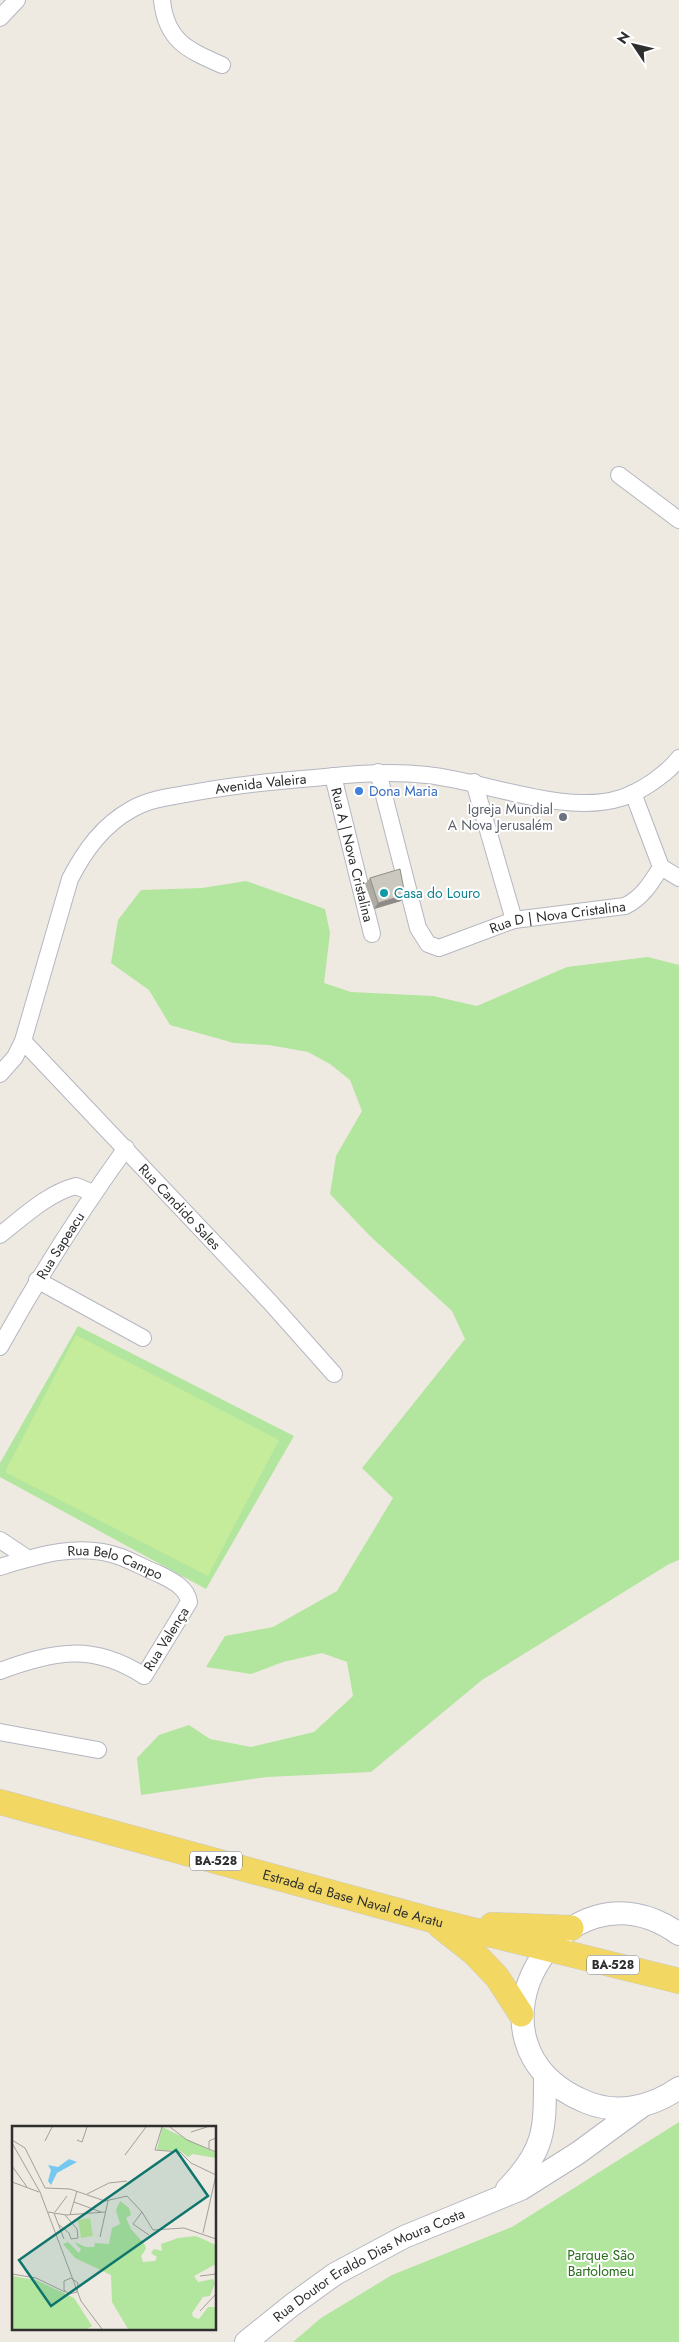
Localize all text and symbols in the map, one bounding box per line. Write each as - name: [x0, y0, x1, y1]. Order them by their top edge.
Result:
- north arrow: [609, 20, 659, 70]
- text: N: [612, 27, 635, 48]
- street label: Avenida Valeira: [214, 769, 307, 799]
- place label: Dona Maria: [369, 781, 438, 801]
- street label: Rua A | Nova Cristalina: [326, 785, 379, 924]
- marker: Dona Maria: [353, 785, 365, 797]
- place label: Igreja Mundial A Nova Jerusalém: [448, 799, 553, 835]
- marker: Igreja Mundial A Nova Jerusalém: [557, 811, 569, 823]
- place label: Casa do Louro: [394, 883, 481, 903]
- marker: Casa do Louro: [378, 887, 390, 899]
- street label: Rua D | Nova Cristalina: [486, 896, 627, 938]
- street label: Rua Candido Sales: [134, 1159, 226, 1254]
- street label: Rua Sapeacu: [31, 1208, 89, 1283]
- street label: Rua Belo Campo: [67, 1540, 166, 1585]
- street label: Rua Valença: [138, 1603, 194, 1675]
- road number: BA-528: [190, 1852, 242, 1870]
- street label: Estrada da Base Naval de Aratu: [260, 1864, 446, 1932]
- road number: BA-528: [587, 1956, 639, 1974]
- inset map: [12, 2126, 216, 2330]
- street label: Rua Doutor Eraldo Dias Moura Costa: [269, 2203, 468, 2327]
- park label: Parque São Bartolomeu: [567, 2245, 635, 2281]

